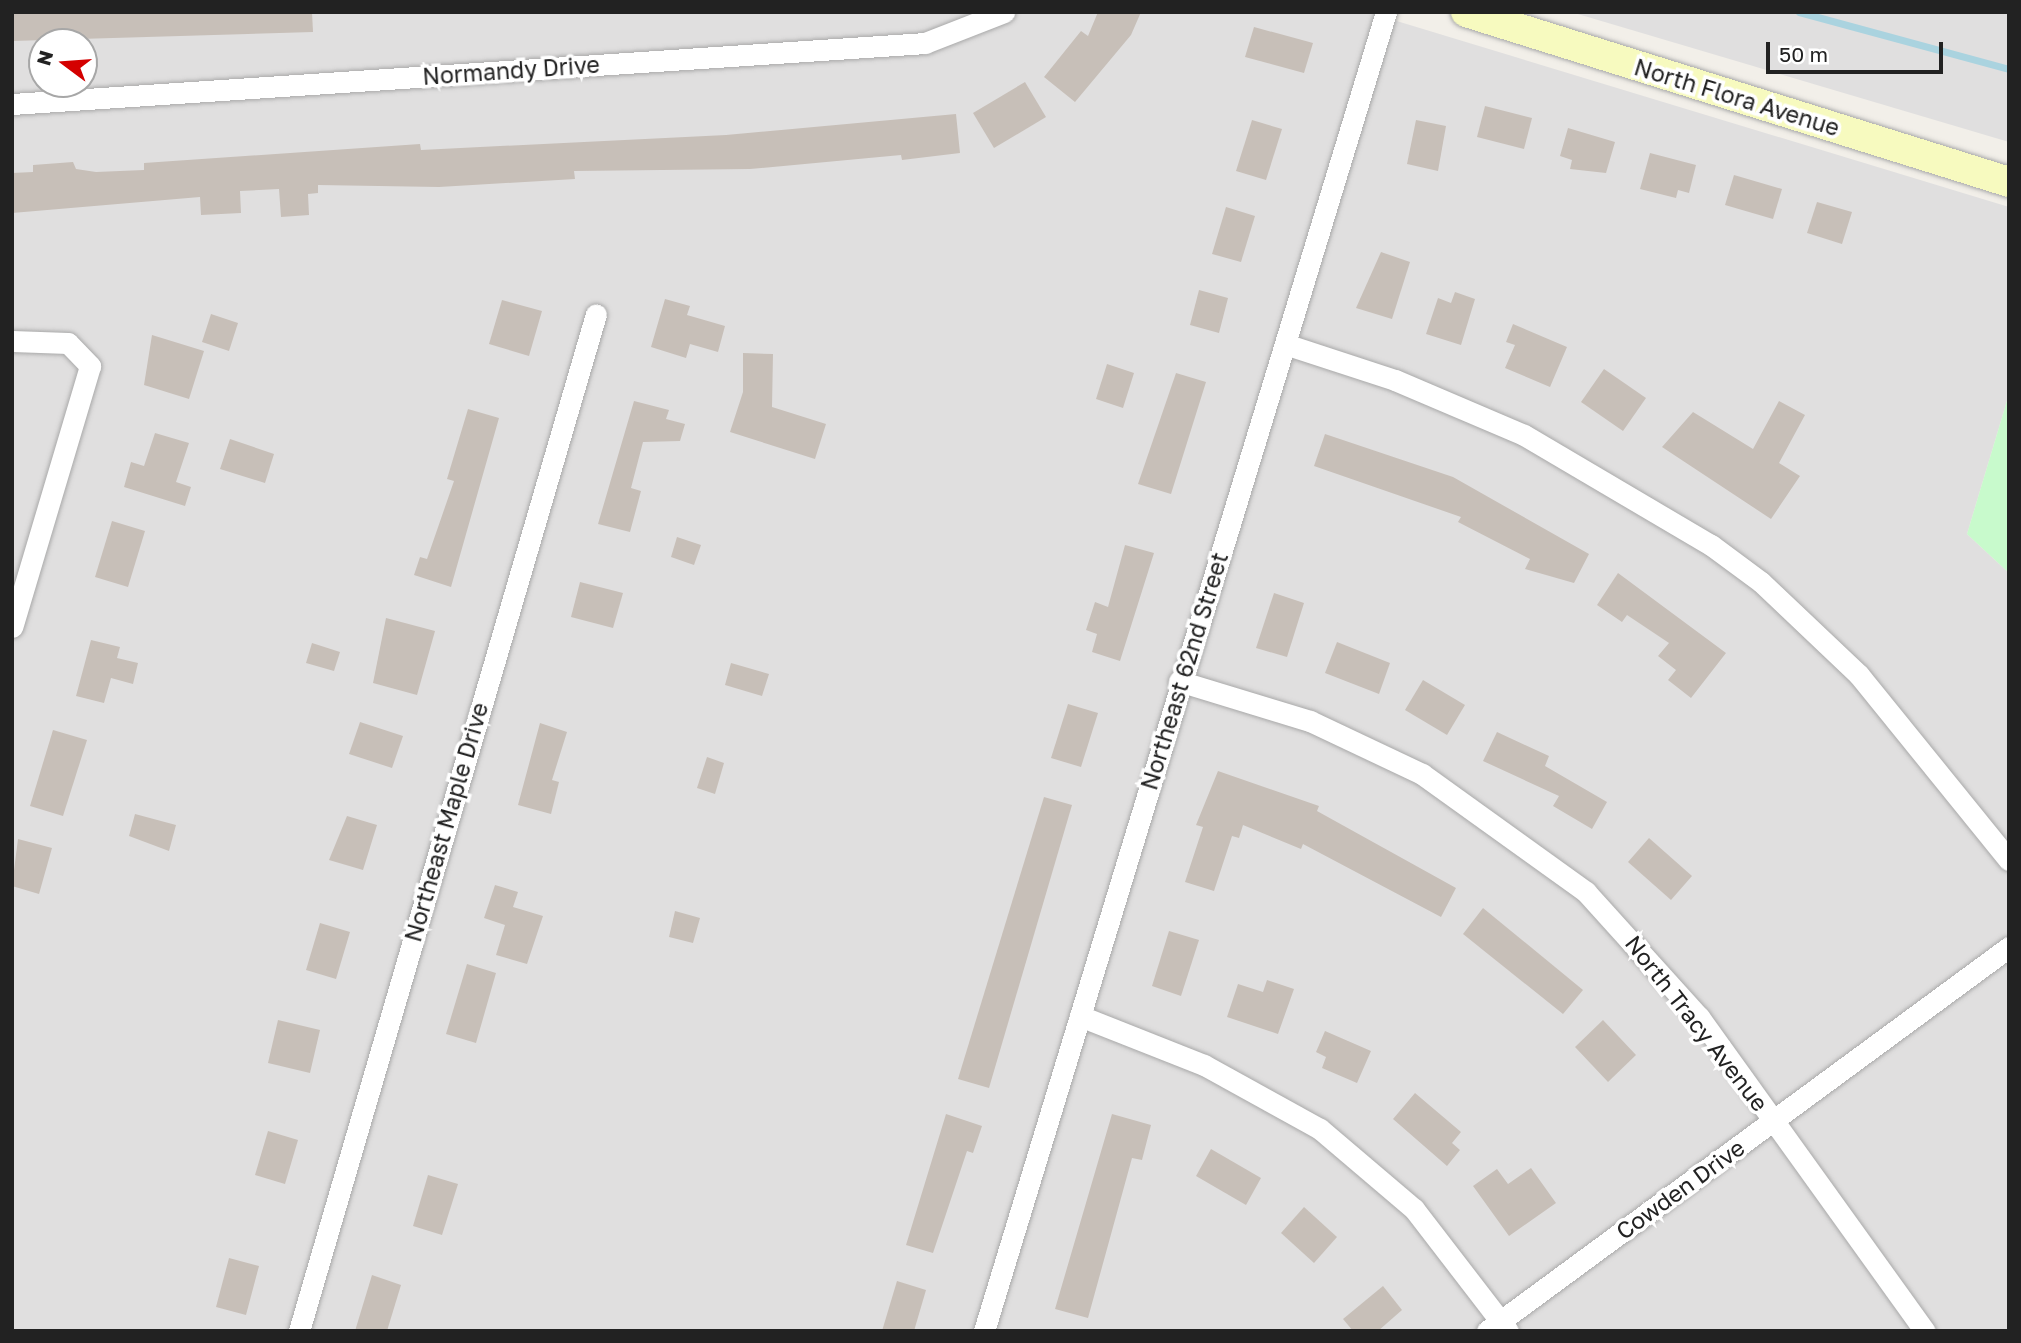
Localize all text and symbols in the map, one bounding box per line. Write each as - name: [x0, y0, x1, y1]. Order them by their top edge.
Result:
- north arrow: [28, 28, 98, 98]
- scale bar: [1769, 28, 1946, 72]
- text: 50 m: [1779, 41, 1828, 67]
- text: N: [31, 48, 57, 68]
- street label: Normandy Drive: [421, 50, 601, 90]
- street label: North Flora Avenue: [1631, 53, 1843, 141]
- street label: Northeast 62nd Street: [1135, 549, 1233, 793]
- street label: Northeast Maple Drive: [399, 699, 493, 945]
- street label: North Tracy Avenue: [1620, 930, 1774, 1116]
- street label: Cowden Drive: [1610, 1133, 1750, 1245]

